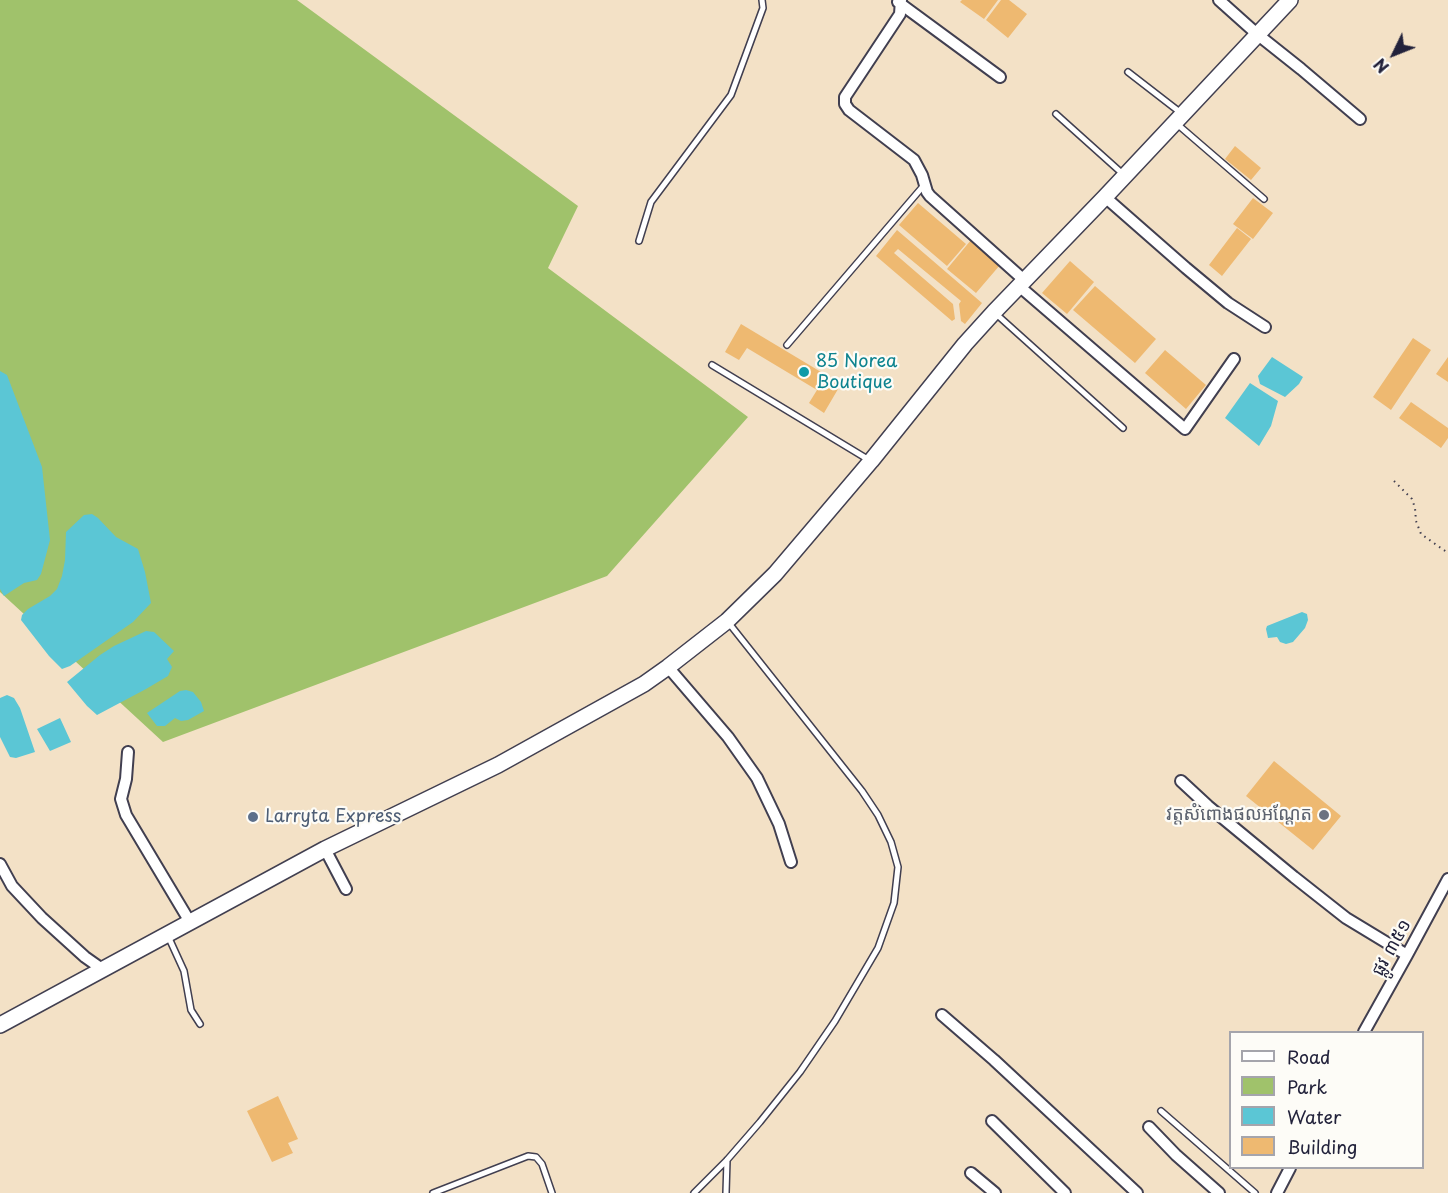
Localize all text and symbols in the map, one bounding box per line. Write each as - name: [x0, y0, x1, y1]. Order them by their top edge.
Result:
- north arrow: [1364, 24, 1424, 84]
- text: N: [1368, 53, 1394, 79]
- place label: 85 Norea Boutique: [816, 351, 897, 394]
- marker: 85 Norea Boutique: [797, 365, 811, 379]
- place label: វត្តសំពោងផលអណ្តែត: [1166, 804, 1312, 826]
- place label: Larryta Express: [265, 806, 401, 828]
- marker: វត្តសំពោងផលអណ្តែត: [1317, 808, 1331, 822]
- marker: Larryta Express: [246, 810, 260, 824]
- street label: ផ្លូវ ៣៥១: [1368, 916, 1416, 980]
- legend: [1229, 1031, 1424, 1169]
- text: Road: [1287, 1043, 1331, 1070]
- text: Park: [1287, 1073, 1327, 1100]
- text: Water: [1287, 1103, 1341, 1130]
- text: Building: [1287, 1133, 1357, 1160]

